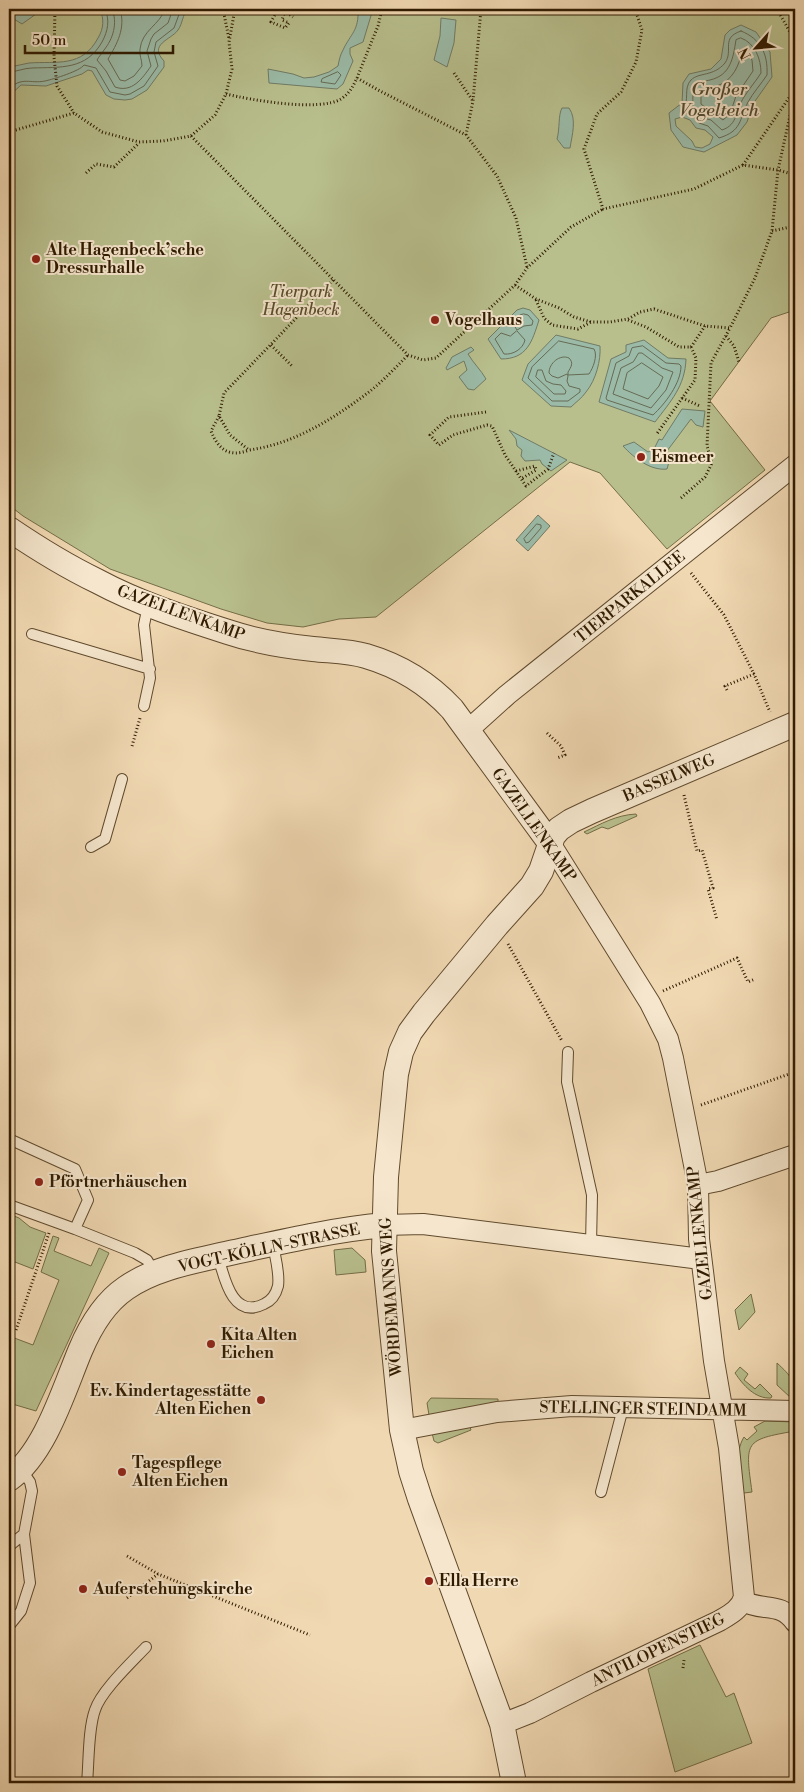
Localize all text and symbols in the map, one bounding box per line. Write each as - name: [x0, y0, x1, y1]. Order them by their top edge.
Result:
- scale bar: [25, 22, 172, 54]
- north arrow: [732, 22, 782, 72]
- text: 50 m: [32, 31, 66, 50]
- text: N: [735, 44, 756, 62]
- water label: Großer Vogelteich: [679, 78, 760, 122]
- place label: Alte Hagenbeck’sche Dressurhalle: [45, 240, 204, 278]
- marker: Alte Hagenbeck’sche Dressurhalle: [30, 253, 42, 265]
- park label: Tierpark Hagenbeck: [261, 282, 340, 320]
- place label: Vogelhaus: [444, 310, 522, 330]
- marker: Vogelhaus: [429, 314, 441, 326]
- place label: Eismeer: [651, 447, 714, 467]
- marker: Eismeer: [635, 451, 647, 463]
- street label: TIERPARKALLEE: [571, 546, 689, 648]
- street label: GAZELLENKAMP: [114, 581, 248, 645]
- street label: BASSELWEG: [619, 750, 718, 807]
- street label: GAZELLENKAMP: [487, 764, 581, 886]
- street label: GAZELLENKAMP: [683, 1165, 717, 1301]
- place label: Pförtnerhäuschen: [49, 1172, 187, 1192]
- marker: Pförtnerhäuschen: [33, 1176, 45, 1188]
- street label: VOGT-KÖLLN-STRASSE: [175, 1217, 362, 1277]
- street label: WÖRDEMANNS WEG: [373, 1217, 407, 1378]
- place label: Kita Alten Eichen: [221, 1325, 297, 1363]
- marker: Kita Alten Eichen: [205, 1338, 217, 1350]
- place label: Ev. Kindertagesstätte Alten Eichen: [90, 1381, 251, 1419]
- marker: Ev. Kindertagesstätte Alten Eichen: [255, 1394, 267, 1406]
- street label: STELLINGER STEINDAMM: [539, 1397, 747, 1421]
- place label: Tagespflege Alten Eichen: [131, 1453, 228, 1491]
- marker: Tagespflege Alten Eichen: [116, 1466, 128, 1478]
- place label: Ella Herre: [439, 1571, 519, 1591]
- marker: Ella Herre: [423, 1575, 435, 1587]
- place label: Auferstehungskirche: [92, 1579, 253, 1599]
- marker: Auferstehungskirche: [77, 1583, 89, 1595]
- street label: ANTILOPENSTIEG: [587, 1609, 728, 1691]

